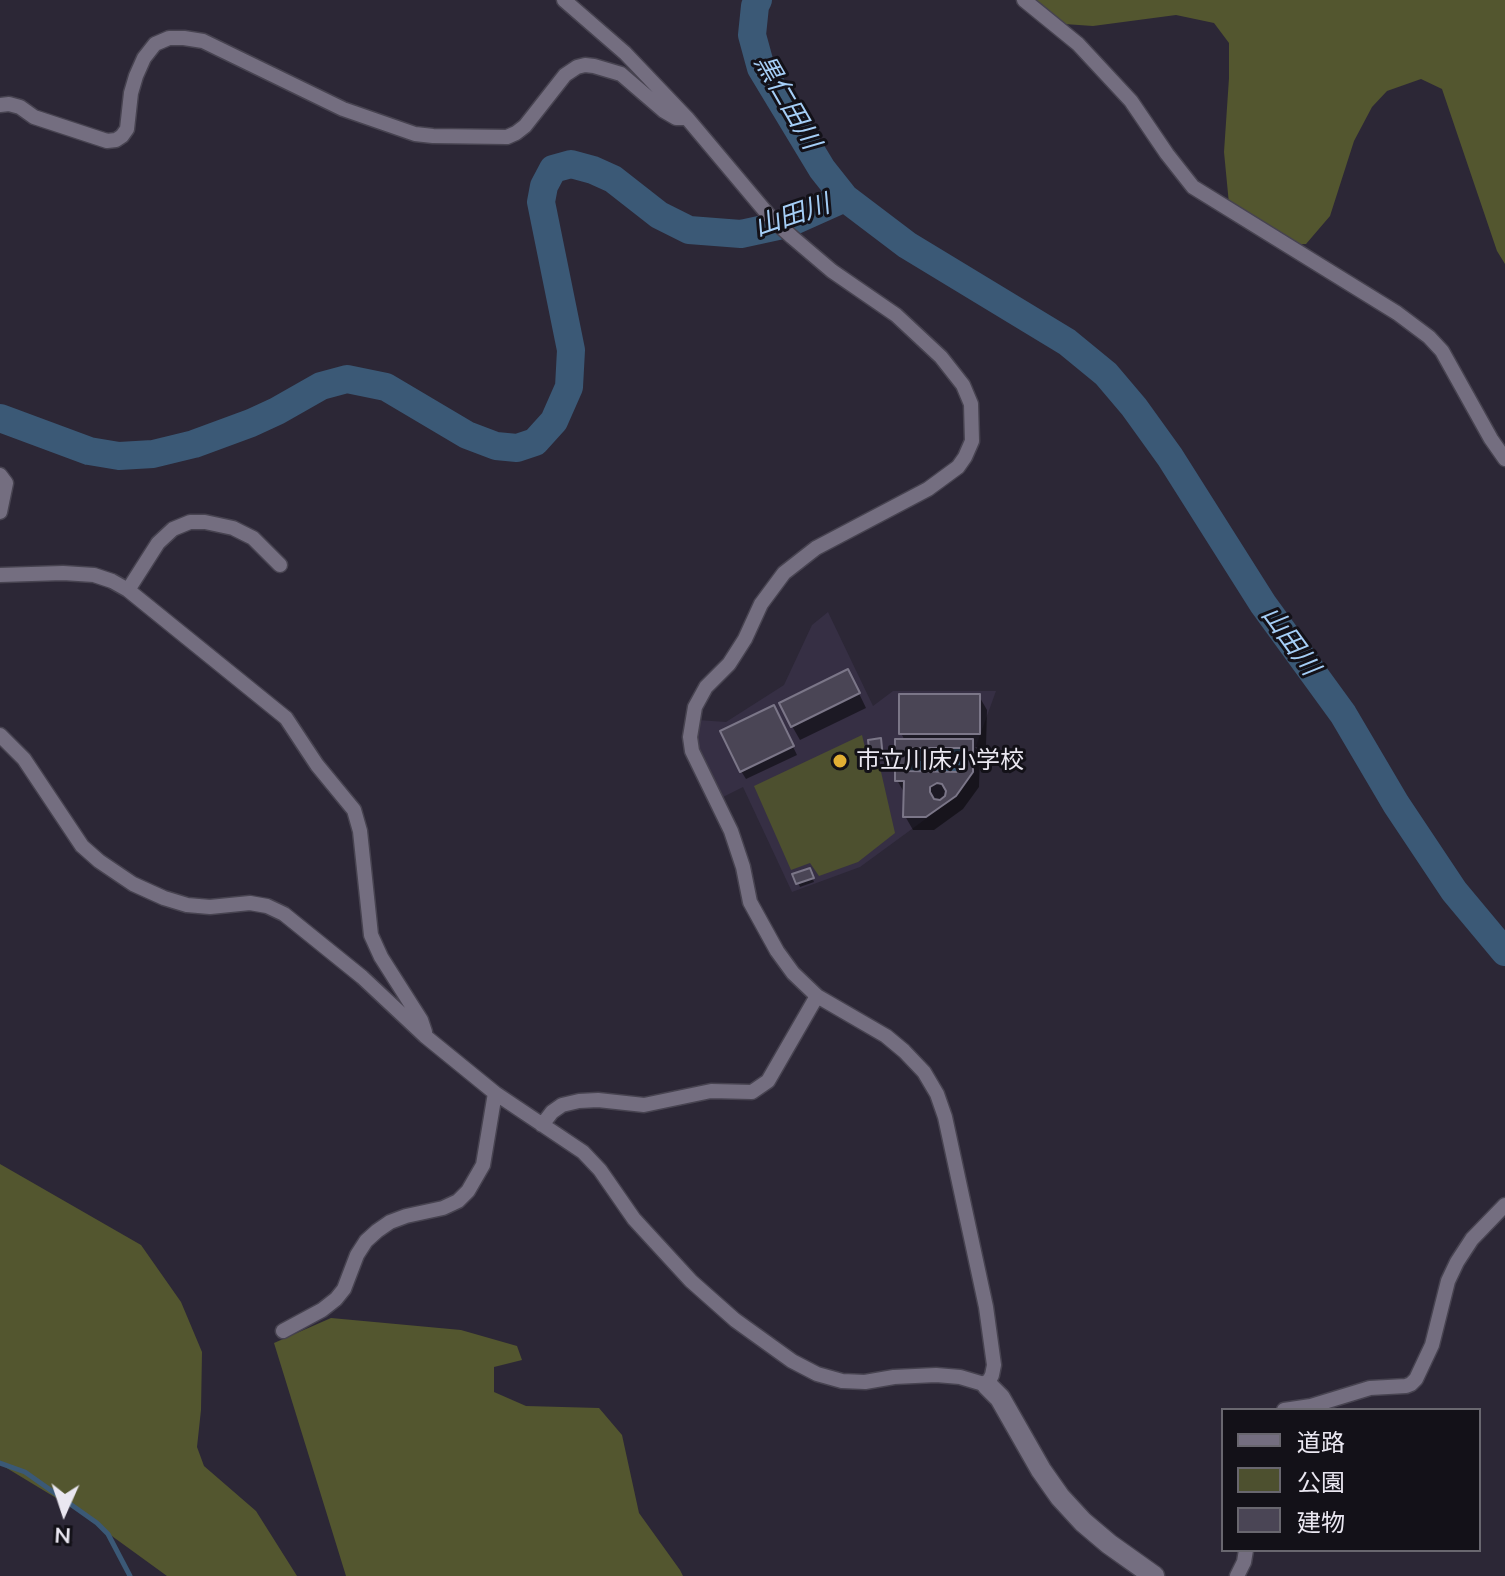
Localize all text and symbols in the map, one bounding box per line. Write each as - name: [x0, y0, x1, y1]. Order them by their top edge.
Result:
- water label: 黒仁田川: [747, 49, 827, 155]
- water label: 山田川: [750, 189, 834, 243]
- water label: 山田川: [1254, 600, 1326, 682]
- place label: 市立川床小学校: [856, 747, 1024, 775]
- marker: 市立川床小学校: [831, 752, 849, 770]
- legend: [1221, 1408, 1481, 1552]
- text: 道路: [1297, 1427, 1345, 1457]
- text: 公園: [1297, 1467, 1345, 1497]
- north arrow: [24, 1472, 104, 1552]
- text: 建物: [1297, 1507, 1345, 1537]
- text: N: [54, 1522, 72, 1550]

